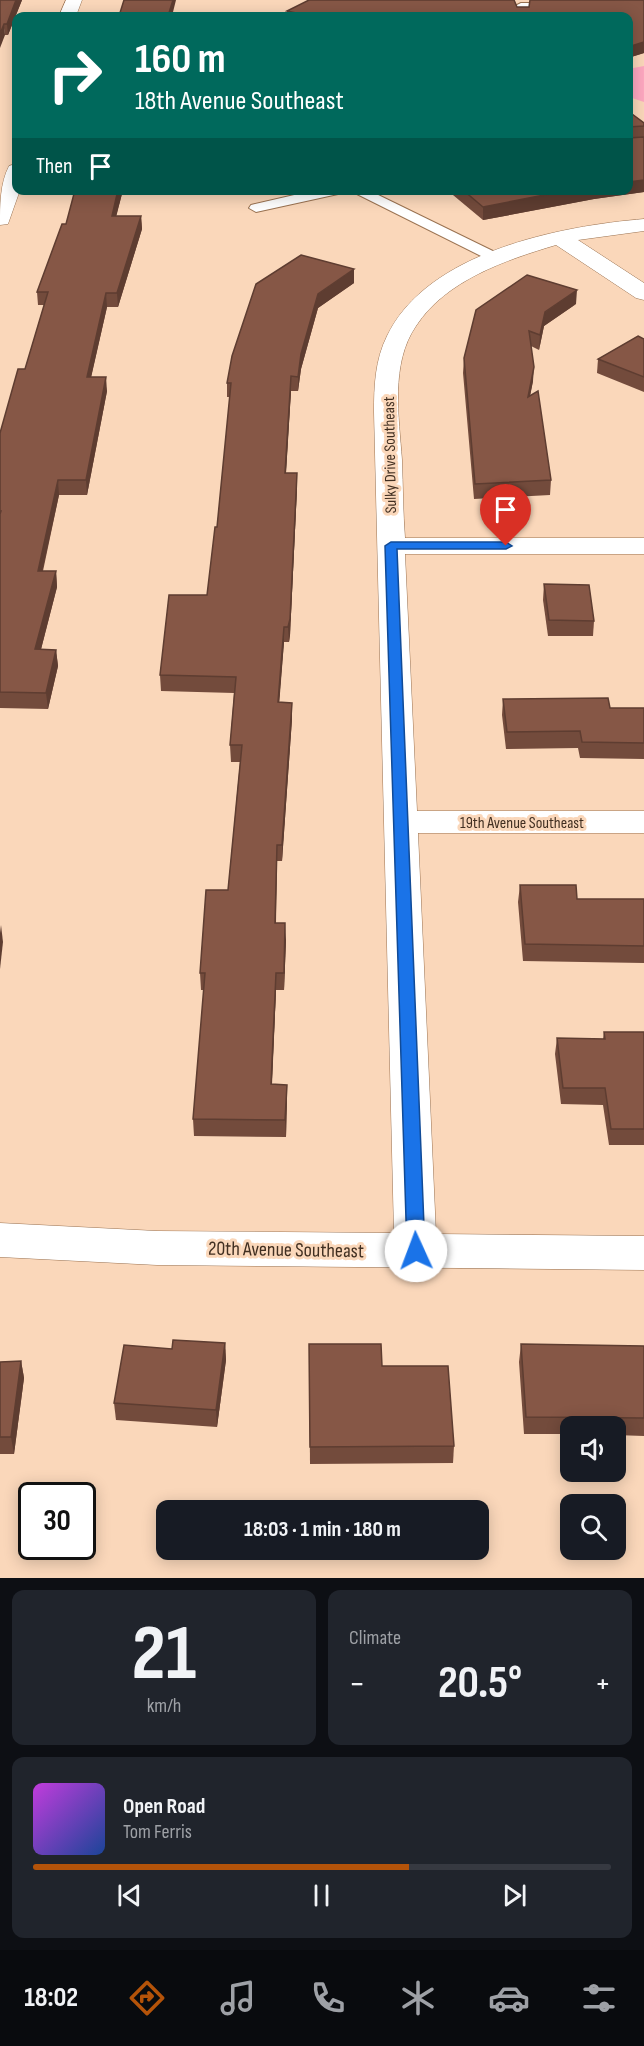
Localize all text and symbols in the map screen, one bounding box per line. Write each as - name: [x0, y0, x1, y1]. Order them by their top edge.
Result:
- text: 160 m: [135, 34, 226, 85]
- icon: right: [36, 36, 114, 114]
- text: 18th Avenue Southeast: [135, 85, 344, 117]
- icon: arrive: [84, 150, 117, 183]
- text: Then: [36, 153, 72, 180]
- street label: Sulky Drive Southeast: [380, 396, 401, 514]
- pin: [480, 484, 531, 546]
- icon: arrive: [489, 493, 522, 526]
- street label: 19th Avenue Southeast: [460, 814, 584, 833]
- position arrow: [384, 1219, 448, 1283]
- street label: 20th Avenue Southeast: [208, 1237, 364, 1263]
- map controls: [560, 1416, 626, 1560]
- button: sound: [560, 1416, 626, 1482]
- speed limit sign: 30: [18, 1482, 96, 1560]
- button: search: [560, 1494, 626, 1560]
- text: 18:03 · 1 min · 180 m: [244, 1516, 401, 1543]
- text: 21: [132, 1608, 196, 1701]
- text: Climate: [349, 1626, 401, 1650]
- text: 20.5°: [438, 1656, 522, 1711]
- text: −: [349, 1664, 365, 1704]
- text: +: [595, 1664, 611, 1704]
- text: km/h: [147, 1694, 181, 1718]
- text: Open Road: [123, 1793, 205, 1820]
- text: Tom Ferris: [123, 1820, 192, 1844]
- icon: previous: [113, 1879, 146, 1912]
- icon: pause: [305, 1879, 338, 1912]
- icon: next: [498, 1879, 531, 1912]
- icon: directions: [126, 1977, 168, 2019]
- icon: music: [217, 1977, 259, 2019]
- icon: phone: [307, 1977, 349, 2019]
- icon: climate: [397, 1977, 439, 2019]
- icon: car: [488, 1977, 530, 2019]
- icon: filters: [578, 1977, 620, 2019]
- text: 18:02: [24, 1982, 78, 2014]

